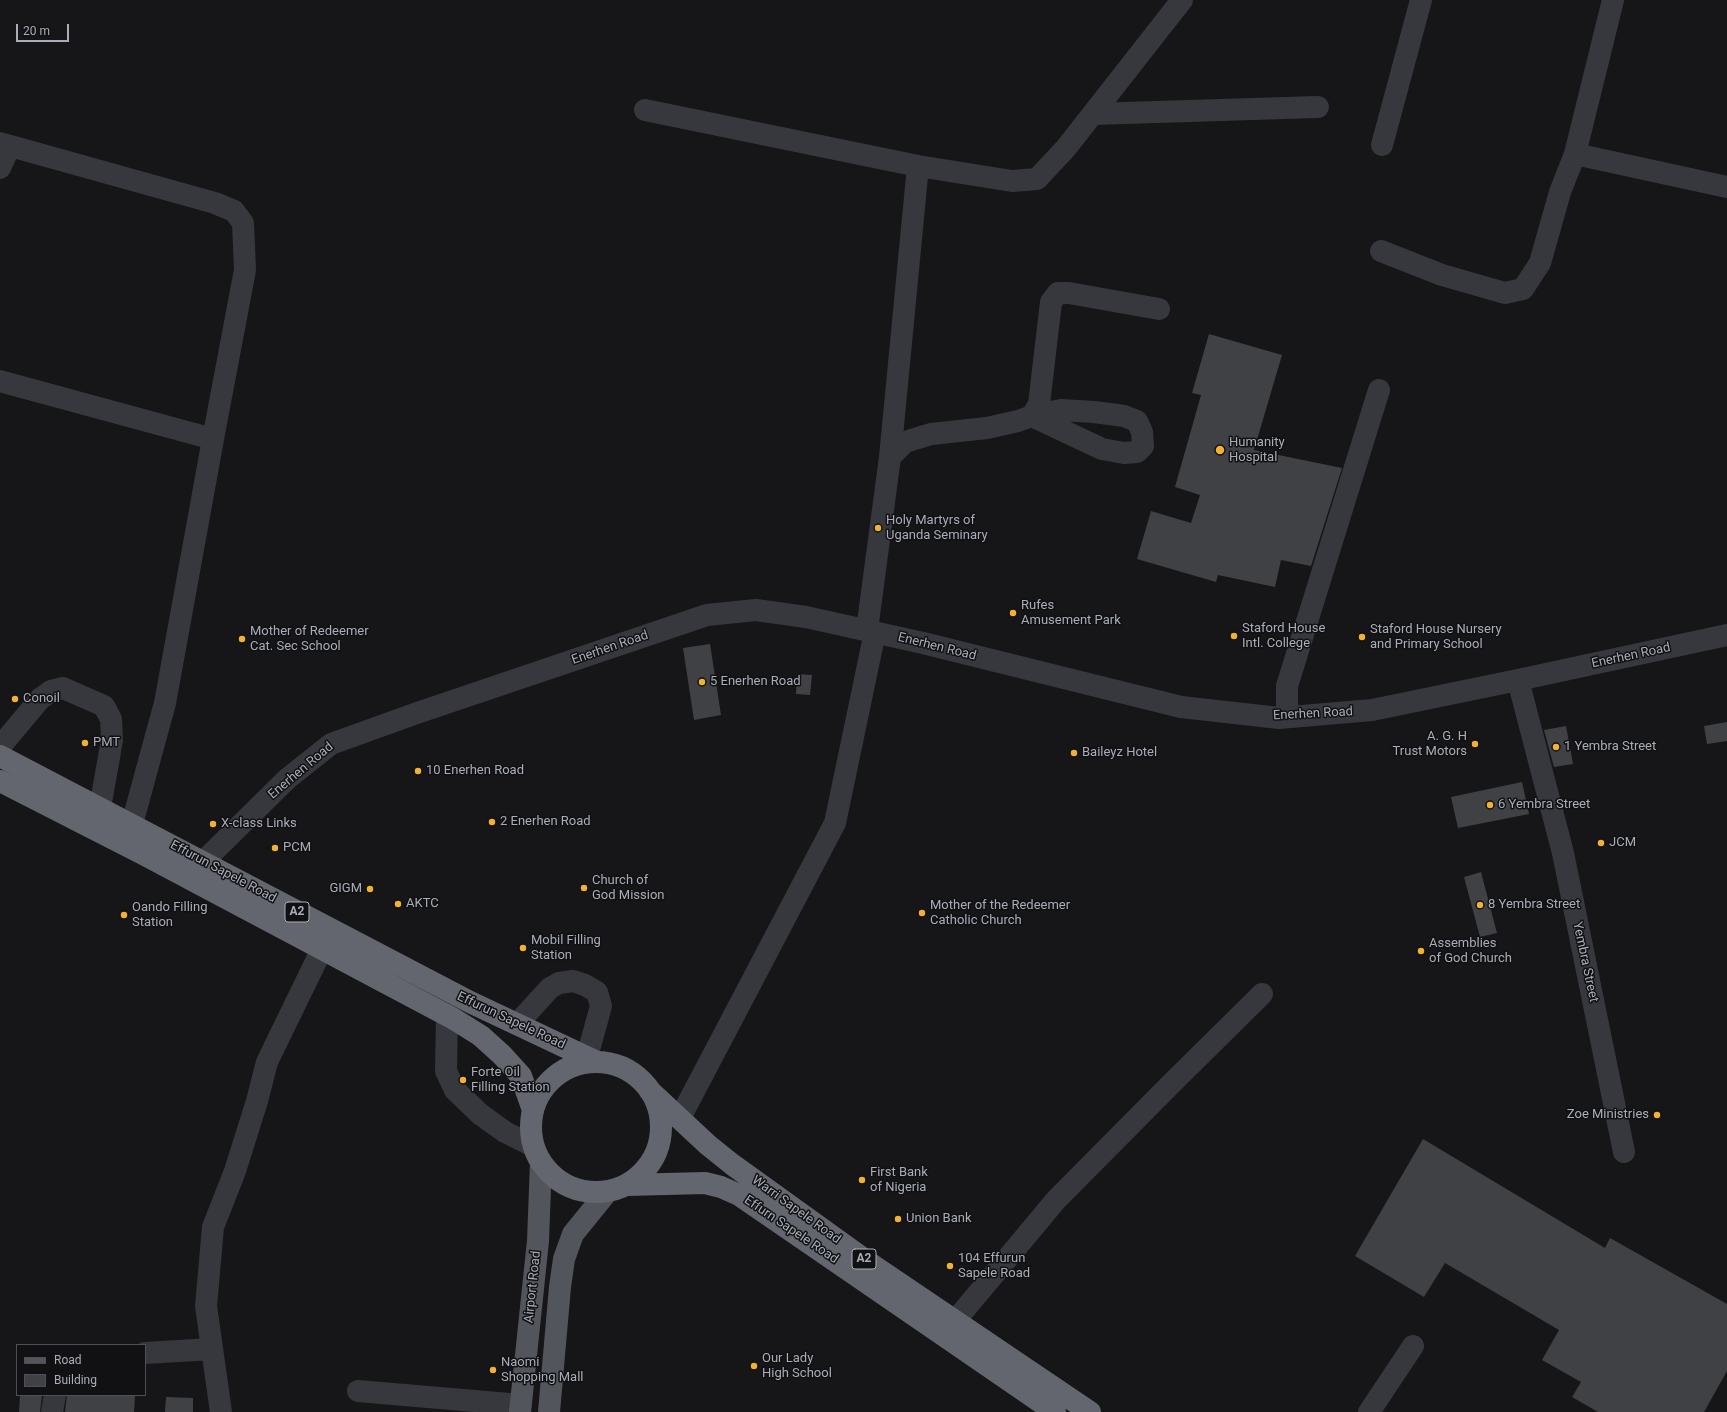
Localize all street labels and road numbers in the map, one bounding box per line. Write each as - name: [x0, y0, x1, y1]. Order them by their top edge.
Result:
- street label: Enerhen Road: [570, 628, 650, 668]
- street label: Enerhen Road: [896, 630, 978, 664]
- street label: Enerhen Road: [1590, 640, 1672, 672]
- street label: Enerhen Road: [1273, 704, 1353, 724]
- street label: Enerhen Road: [265, 739, 337, 803]
- street label: Effurun Sapele Road: [167, 838, 279, 906]
- road number: A2: [285, 902, 309, 922]
- street label: Yembra Street: [1569, 920, 1601, 1004]
- street label: Effurun Sapele Road: [454, 989, 568, 1053]
- street label: Warri Sapele Road: [749, 1173, 843, 1247]
- street label: Effurn Sapele Road: [741, 1193, 841, 1267]
- road number: A2: [852, 1249, 876, 1269]
- street label: Airport Road: [521, 1250, 545, 1324]

